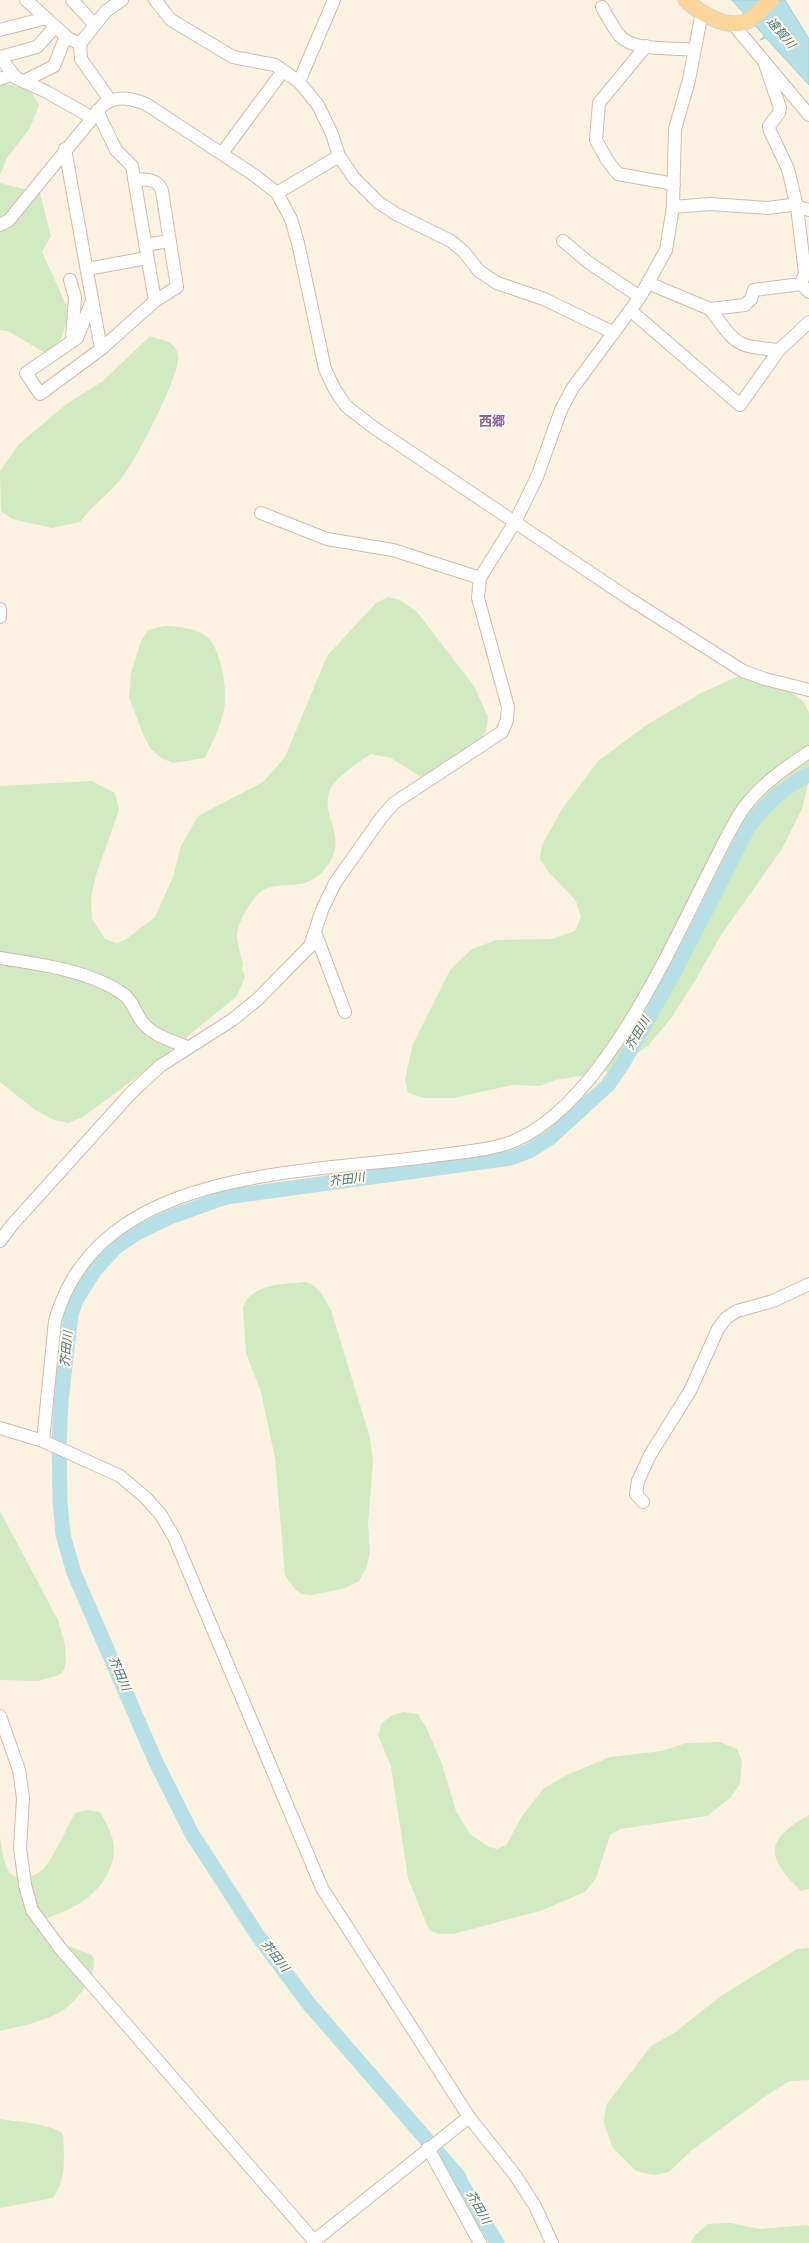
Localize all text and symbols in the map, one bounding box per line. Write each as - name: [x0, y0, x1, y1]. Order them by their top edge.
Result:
- water label: 遠賀川: [763, 16, 797, 52]
- district label: 西郷: [479, 415, 505, 431]
- water label: 芥田川: [624, 1015, 654, 1053]
- water label: 芥田川: [328, 1171, 366, 1191]
- water label: 芥田川: [59, 1330, 77, 1368]
- water label: 芥田川: [104, 1655, 132, 1693]
- water label: 芥田川: [257, 1938, 291, 1976]
- water label: 芥田川: [462, 2189, 492, 2227]

